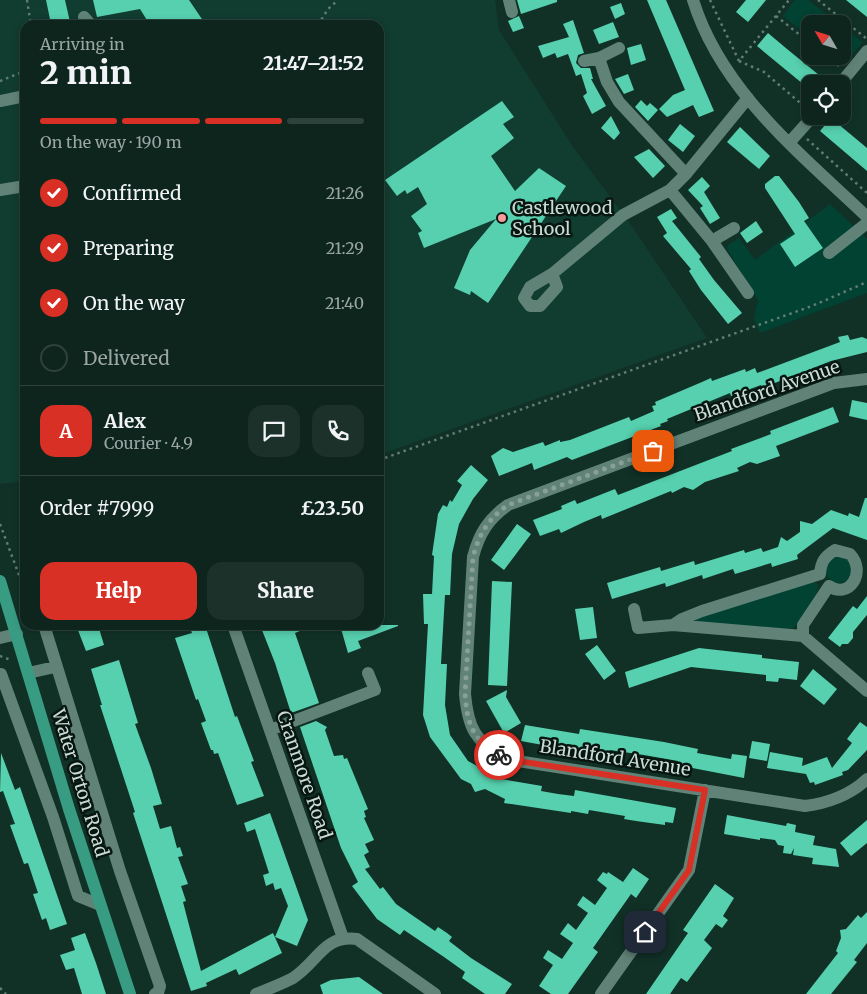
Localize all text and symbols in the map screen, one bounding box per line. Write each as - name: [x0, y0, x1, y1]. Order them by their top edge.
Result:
- north arrow: [801, 15, 851, 65]
- map controls: [801, 15, 851, 125]
- text: Arriving in: [40, 34, 125, 54]
- text: 21:47–21:52: [263, 51, 364, 75]
- text: 2 min: [40, 53, 132, 93]
- button: locate: [801, 75, 851, 125]
- text: On the way · 190 m: [40, 132, 182, 152]
- icon: check: [40, 179, 68, 207]
- text: Confirmed: [83, 181, 181, 205]
- text: 21:26: [326, 183, 364, 203]
- place label: Castlewood School: [512, 196, 613, 240]
- marker: Castlewood School: [496, 212, 508, 224]
- icon: check: [40, 234, 68, 262]
- text: Preparing: [83, 236, 174, 260]
- text: 21:29: [326, 238, 364, 258]
- icon: check: [40, 289, 68, 317]
- text: On the way: [83, 291, 185, 315]
- text: 21:40: [325, 293, 364, 313]
- text: Delivered: [83, 346, 170, 370]
- street label: Blandford Avenue: [691, 355, 843, 426]
- button: chat: [248, 405, 300, 457]
- button: phone: [312, 405, 364, 457]
- text: Alex: [104, 409, 146, 433]
- text: A: [59, 419, 73, 443]
- pin: [632, 430, 674, 472]
- text: Courier · 4.9: [104, 433, 193, 453]
- icon: bag: [639, 437, 667, 465]
- text: Order #7999: [40, 496, 154, 520]
- text: £23.50: [300, 496, 364, 520]
- button: Help: [40, 562, 197, 620]
- button: Share: [207, 562, 364, 620]
- street label: Water Orton Road: [47, 705, 114, 860]
- street label: Cranmore Road: [272, 708, 337, 842]
- courier: [474, 730, 524, 780]
- street label: Blandford Avenue: [538, 734, 692, 781]
- icon: bike: [485, 741, 513, 769]
- pin: [624, 911, 666, 953]
- icon: home: [631, 918, 659, 946]

